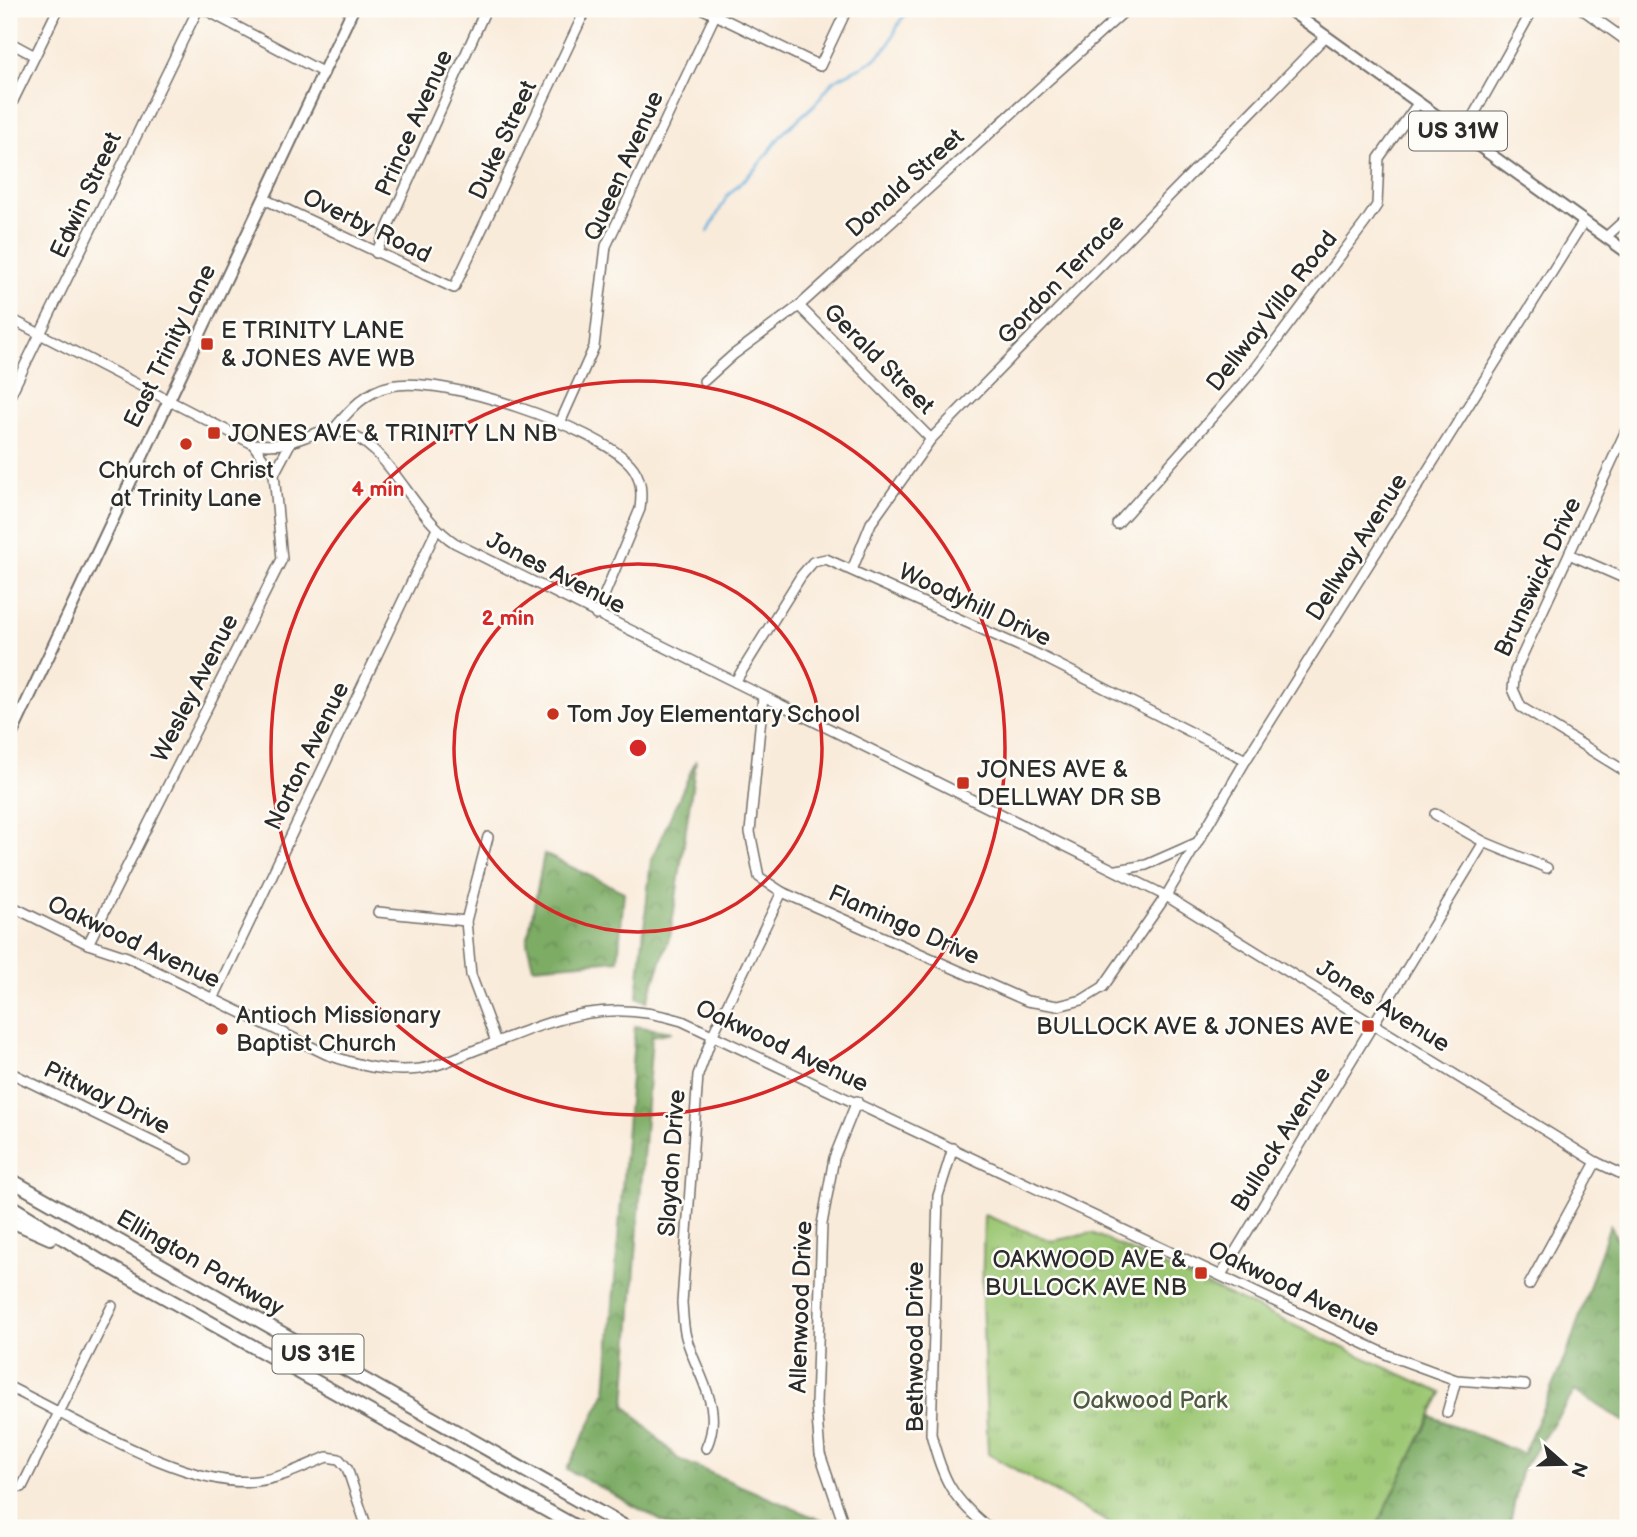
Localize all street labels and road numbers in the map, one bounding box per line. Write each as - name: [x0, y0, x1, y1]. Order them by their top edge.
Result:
- street label: Prince Avenue: [369, 45, 459, 201]
- street label: Duke Street: [463, 75, 544, 204]
- street label: Queen Avenue: [578, 87, 670, 245]
- road number: US 31W: [1409, 112, 1507, 150]
- street label: Donald Street: [840, 122, 970, 244]
- street label: Edwin Street: [44, 127, 128, 263]
- street label: Overby Road: [298, 182, 436, 270]
- street label: Gordon Terrace: [991, 208, 1131, 350]
- street label: Dellway Villa Road: [1200, 225, 1344, 397]
- street label: East Trinity Lane: [118, 259, 222, 433]
- street label: Gerald Street: [818, 298, 941, 421]
- street label: Dellway Avenue: [1300, 468, 1414, 626]
- street label: Brunswick Drive: [1488, 492, 1588, 662]
- street label: Jones Avenue: [482, 525, 630, 621]
- street label: Woodyhill Drive: [894, 557, 1056, 653]
- street label: Wesley Avenue: [145, 609, 245, 767]
- street label: Norton Avenue: [259, 677, 355, 835]
- street label: Flamingo Drive: [824, 879, 984, 971]
- street label: Oakwood Avenue: [43, 889, 225, 995]
- street label: Jones Avenue: [1311, 953, 1455, 1059]
- street label: Oakwood Avenue: [691, 993, 873, 1099]
- street label: Pittway Drive: [39, 1055, 175, 1141]
- street label: Bullock Avenue: [1225, 1061, 1337, 1217]
- street label: Slaydon Drive: [652, 1089, 692, 1237]
- street label: Ellington Parkway: [111, 1203, 289, 1323]
- street label: Allenwood Drive: [783, 1220, 819, 1394]
- street label: Oakwood Avenue: [1203, 1235, 1385, 1343]
- street label: Bethwood Drive: [901, 1262, 930, 1432]
- road number: US 31E: [272, 1334, 364, 1373]

